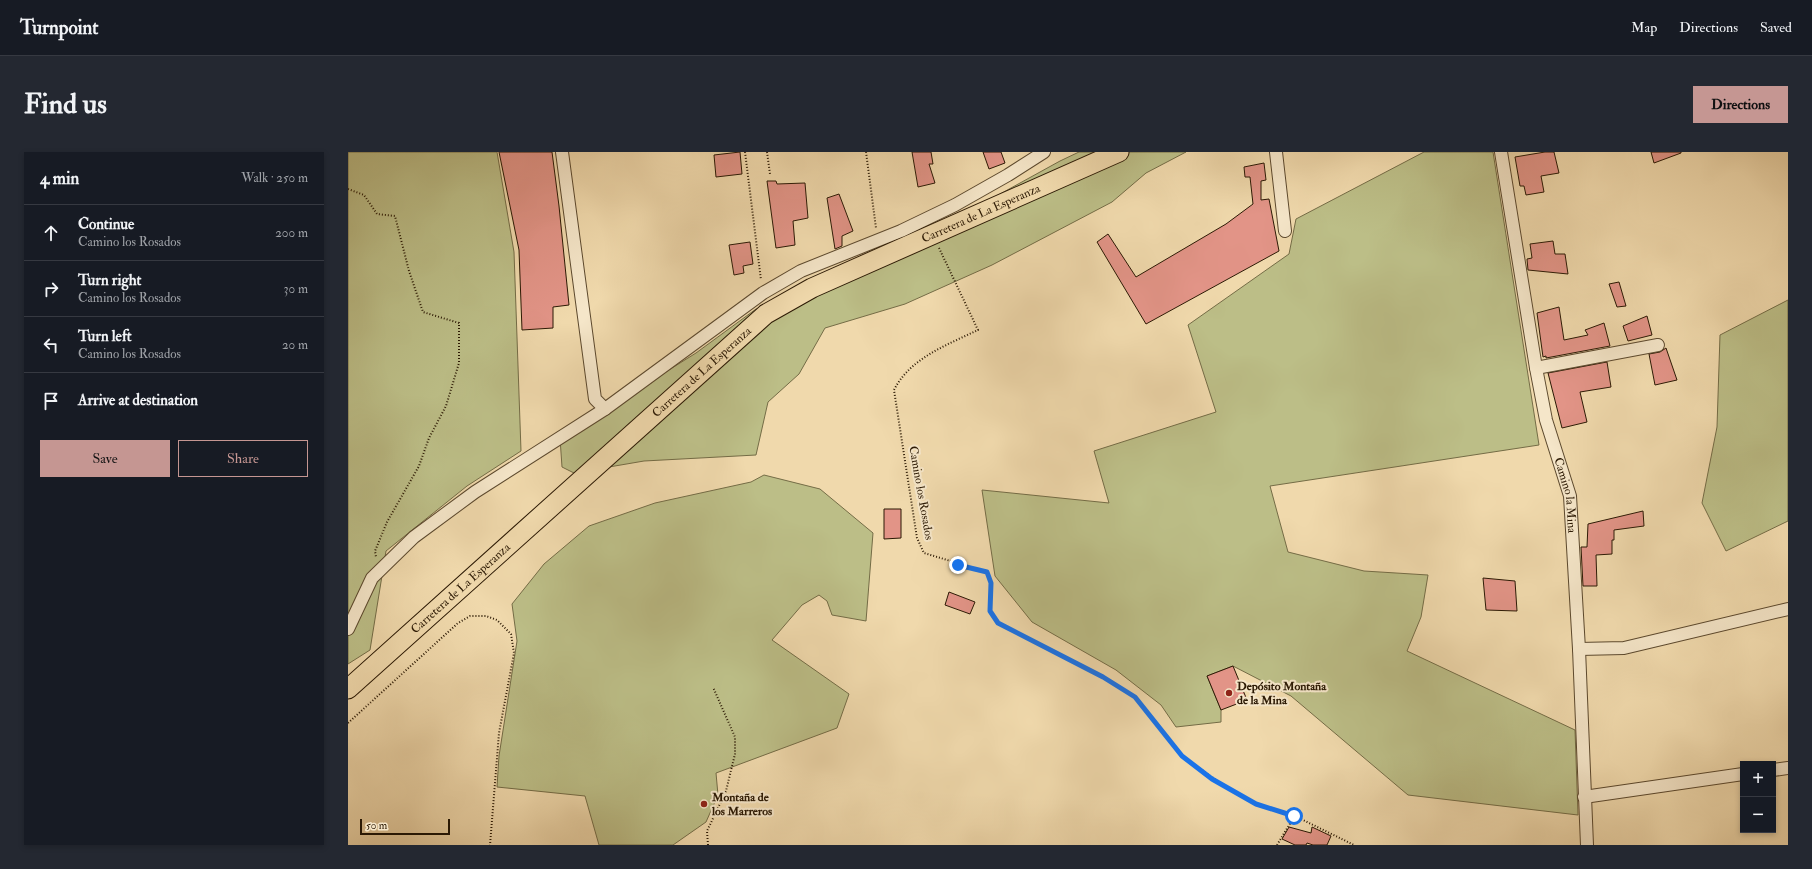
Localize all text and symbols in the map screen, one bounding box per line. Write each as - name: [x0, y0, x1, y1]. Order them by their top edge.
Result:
- text: Turnpoint: [20, 16, 98, 40]
- text: Map: [1631, 19, 1657, 36]
- text: Directions: [1679, 19, 1738, 36]
- text: Saved: [1760, 19, 1792, 36]
- button: Directions: [1693, 86, 1788, 123]
- text: Find us: [24, 87, 107, 122]
- text: 4 min: [40, 168, 79, 189]
- text: Walk · 250 m: [241, 170, 308, 186]
- street label: Carretera de La Esperanza: [919, 180, 1043, 246]
- text: Continue: [78, 215, 134, 234]
- icon: ahead: [40, 222, 62, 244]
- text: 200 m: [275, 225, 308, 241]
- text: Camino los Rosados: [78, 234, 181, 250]
- text: Turn right: [78, 271, 141, 290]
- icon: right: [40, 278, 62, 300]
- text: 30 m: [284, 281, 308, 297]
- text: Camino los Rosados: [78, 290, 181, 306]
- street label: Carretera de La Esperanza: [649, 323, 755, 420]
- text: Turn left: [78, 327, 132, 346]
- icon: left: [40, 334, 62, 356]
- text: 20 m: [282, 337, 308, 353]
- text: Camino los Rosados: [78, 346, 181, 362]
- icon: arrive: [40, 390, 62, 412]
- text: Arrive at destination: [78, 391, 198, 410]
- button: Save: [40, 440, 170, 477]
- button: Share: [178, 440, 308, 477]
- street label: Camino los Rosados: [905, 445, 937, 541]
- street label: Camino la Mina: [1551, 456, 1580, 535]
- street label: Carretera de La Esperanza: [408, 539, 514, 637]
- route end: [949, 556, 967, 574]
- place label: Depósito Montaña de la Mina: [1237, 679, 1327, 708]
- marker: Depósito Montaña de la Mina: [1224, 688, 1234, 698]
- map controls: [1740, 761, 1776, 833]
- button: +: [1740, 761, 1776, 797]
- place label: Montaña de los Marreros: [711, 790, 772, 819]
- button: −: [1740, 797, 1776, 833]
- marker: Montaña de los Marreros: [699, 799, 709, 809]
- route start: [1285, 807, 1303, 825]
- scale bar: [360, 817, 450, 836]
- text: 50 m: [366, 819, 387, 832]

